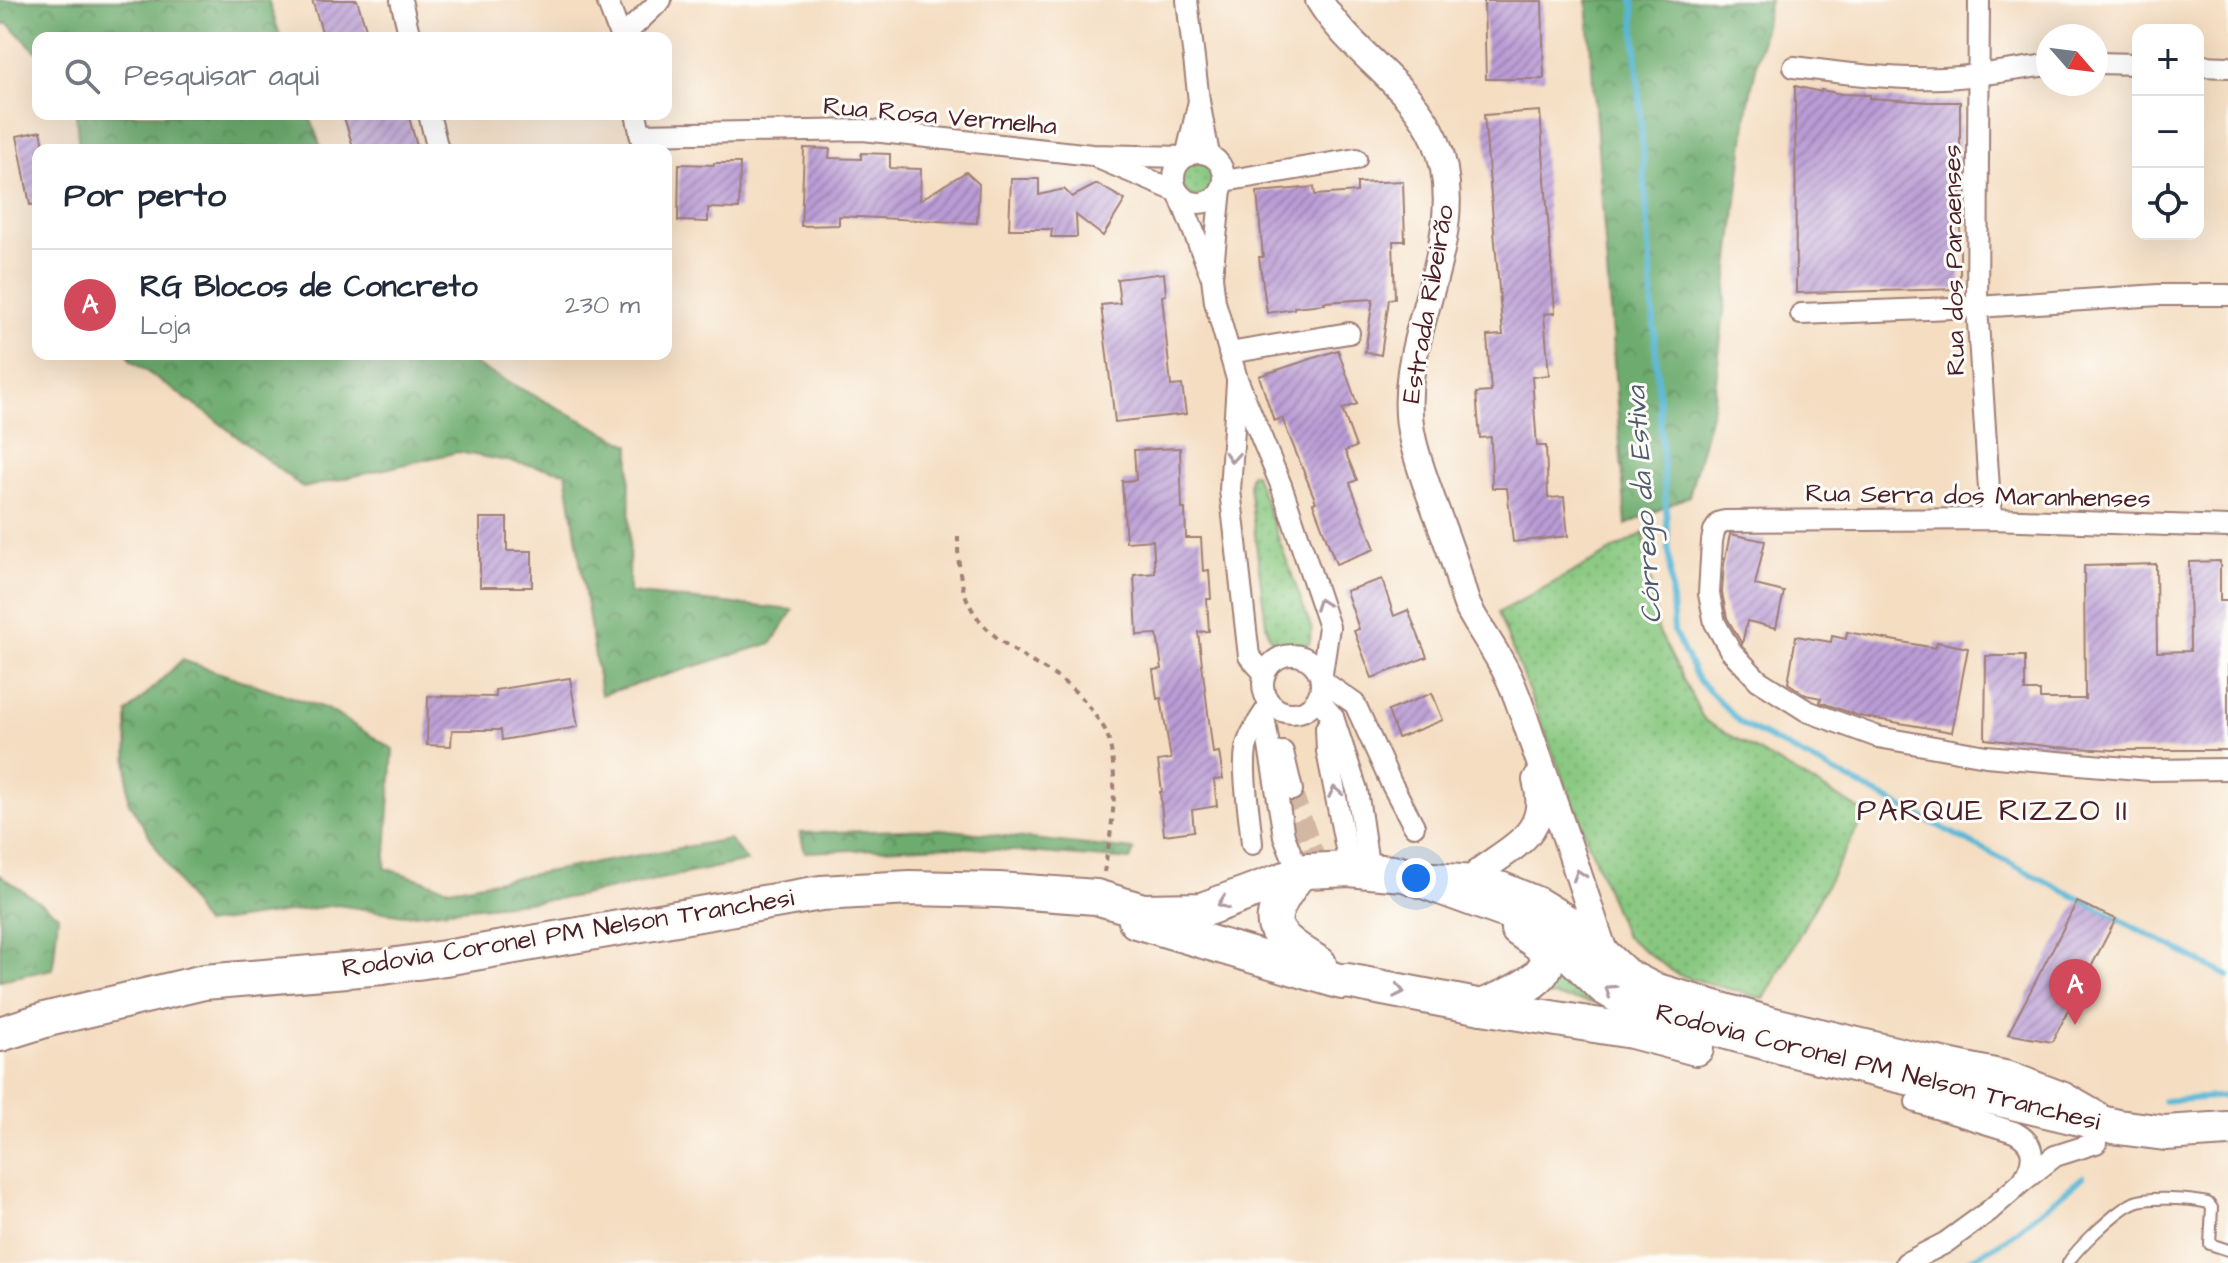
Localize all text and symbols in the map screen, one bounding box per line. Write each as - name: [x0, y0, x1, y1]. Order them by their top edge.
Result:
- north arrow: [2036, 24, 2108, 96]
- map controls: [2132, 24, 2204, 240]
- button: +: [2132, 24, 2204, 96]
- search box: [32, 32, 672, 120]
- icon: search: [60, 54, 104, 98]
- text: Pesquisar aqui: [124, 55, 319, 97]
- street label: Rua Rosa Vermelha: [822, 88, 1058, 144]
- button: −: [2132, 96, 2204, 168]
- street label: Rua dos Paraenses: [1934, 144, 1974, 376]
- button: locate: [2132, 168, 2204, 240]
- text: Por perto: [64, 172, 226, 220]
- street label: Estrada Ribeirão: [1393, 202, 1463, 406]
- text: RG Blocos de Concreto: [140, 266, 478, 308]
- text: A: [82, 287, 98, 323]
- text: 230 m: [565, 287, 640, 323]
- text: Loja: [140, 308, 190, 344]
- water label: Córrego da Estiva: [1616, 383, 1673, 625]
- one-way arrow: [1224, 451, 1241, 464]
- street label: Rua Serra dos Maranhenses: [1805, 475, 2151, 517]
- one-way arrow: [1314, 598, 1330, 612]
- one-way arrow: [1327, 786, 1344, 799]
- district label: PARQUE RIZZO II: [1857, 790, 2129, 832]
- your location: [1396, 858, 1436, 898]
- one-way arrow: [1573, 869, 1589, 883]
- street label: Rodovia Coronel PM Nelson Tranchesi: [340, 879, 797, 987]
- one-way arrow: [1217, 893, 1231, 909]
- pin: A: [2049, 959, 2101, 1025]
- one-way arrow: [1393, 982, 1406, 999]
- one-way arrow: [1605, 985, 1619, 1000]
- street label: Rodovia Coronel PM Nelson Tranchesi: [1652, 994, 2104, 1140]

